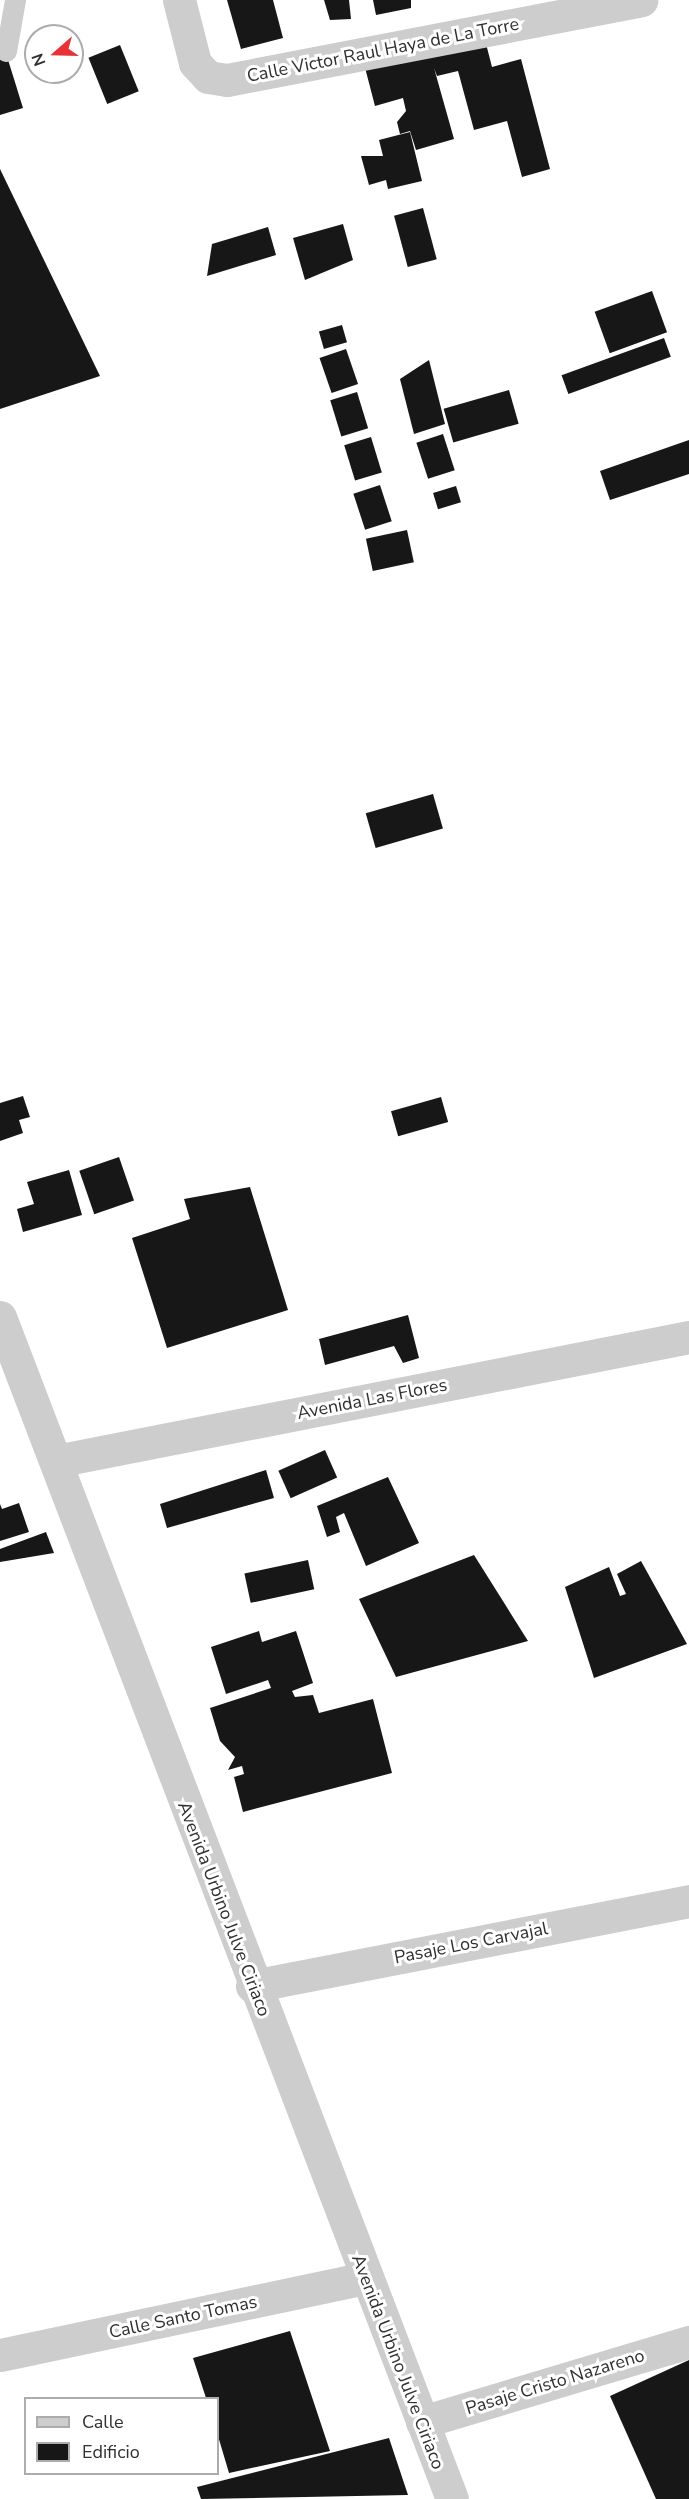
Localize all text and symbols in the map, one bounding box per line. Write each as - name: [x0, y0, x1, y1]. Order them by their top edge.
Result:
- street label: Calle Victor Raul Haya de La Torre: [245, 13, 521, 87]
- north arrow: [24, 24, 84, 84]
- text: N: [27, 50, 51, 69]
- street label: Avenida Las Flores: [295, 1374, 449, 1424]
- street label: Avenida Urbino Julve Ciriaco: [173, 1798, 275, 2020]
- street label: Pasaje Los Carvajal: [392, 1917, 550, 1969]
- street label: Avenida Urbino Julve Ciriaco: [347, 2251, 449, 2473]
- street label: Calle Santo Tomas: [107, 2291, 259, 2343]
- street label: Pasaje Cristo Nazareno: [463, 2344, 647, 2420]
- legend: [24, 2397, 219, 2475]
- text: Calle: [82, 2410, 124, 2434]
- text: Edificio: [82, 2440, 140, 2464]

